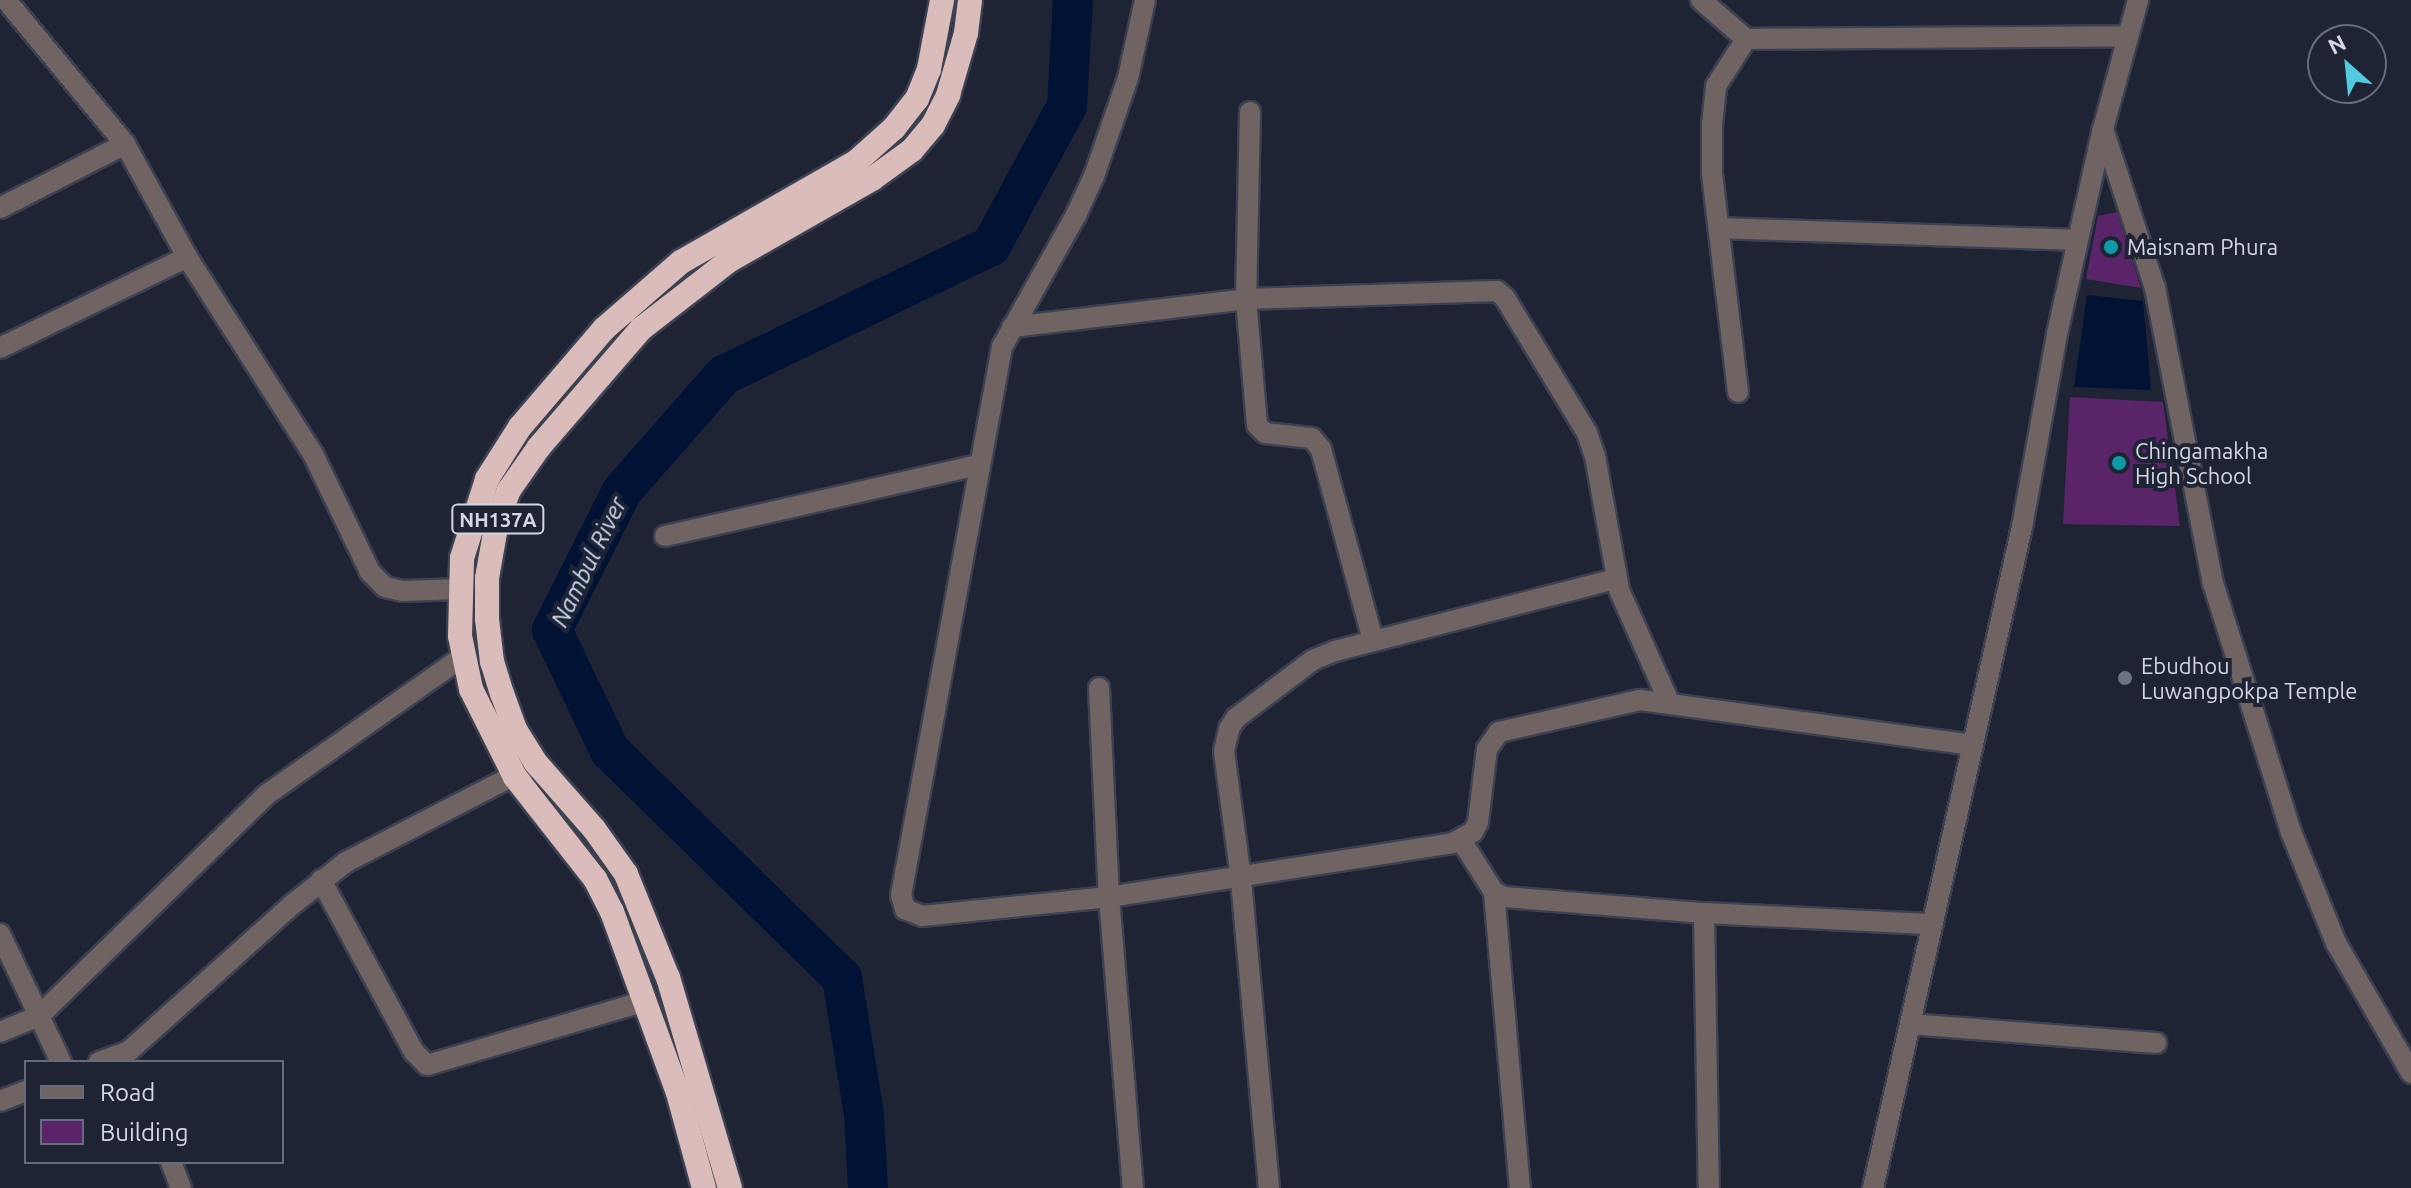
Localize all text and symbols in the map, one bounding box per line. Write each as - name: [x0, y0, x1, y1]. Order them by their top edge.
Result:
- north arrow: [2307, 24, 2387, 104]
- text: N: [2324, 29, 2350, 59]
- place label: Maisnam Phura: [2127, 234, 2278, 260]
- marker: Maisnam Phura: [2102, 238, 2120, 256]
- place label: Chingamakha High School: [2135, 437, 2268, 488]
- marker: Chingamakha High School: [2110, 454, 2128, 472]
- water label: Nambul River: [545, 492, 633, 632]
- road number: NH137A: [450, 503, 546, 535]
- place label: Ebudhou Luwangpokpa Temple: [2141, 652, 2357, 704]
- marker: Ebudhou Luwangpokpa Temple: [2116, 669, 2134, 687]
- legend: [24, 1060, 284, 1164]
- text: Road: [100, 1079, 155, 1106]
- text: Building: [100, 1119, 188, 1146]

